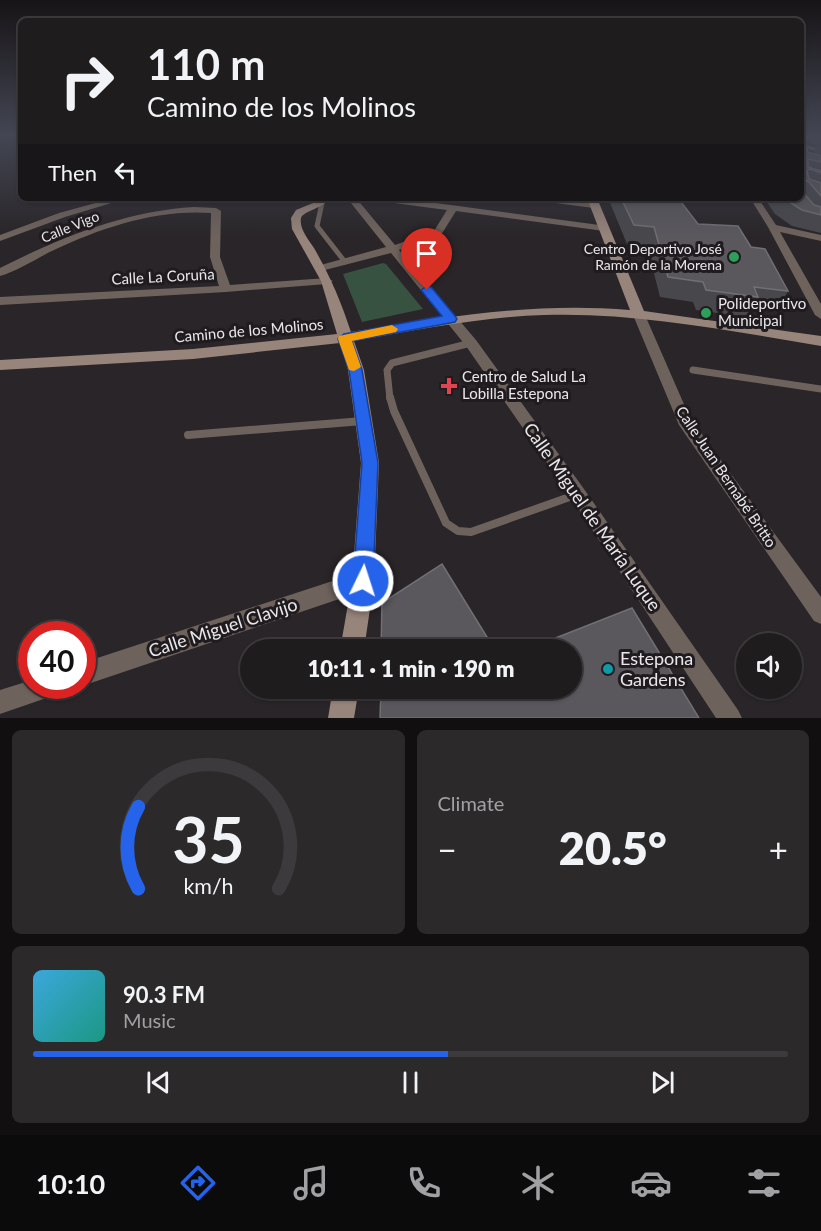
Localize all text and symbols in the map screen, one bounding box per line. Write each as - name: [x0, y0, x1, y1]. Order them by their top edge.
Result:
- text: 110 m: [147, 39, 265, 89]
- icon: right: [48, 42, 126, 120]
- text: Camino de los Molinos: [147, 90, 416, 123]
- icon: left: [109, 156, 142, 189]
- text: Then: [48, 159, 97, 186]
- street label: Calle Vigo: [38, 207, 101, 246]
- pin: [401, 228, 452, 290]
- icon: arrive: [410, 237, 443, 270]
- place label: Centro Deportivo José Ramón de la Morena: [584, 240, 722, 273]
- marker: Centro Deportivo José Ramón de la Morena: [727, 250, 741, 264]
- street label: Calle La Coruña: [111, 264, 215, 288]
- place label: Polideportivo Municipal: [718, 294, 806, 329]
- marker: Polideportivo Municipal: [699, 306, 713, 320]
- street label: Camino de los Molinos: [174, 315, 324, 345]
- place label: Centro de Salud La Lobilla Estepona: [462, 367, 586, 402]
- marker: Centro de Salud La Lobilla Estepona: [440, 377, 458, 395]
- street label: Calle Juan Bernabé Britto: [673, 402, 781, 550]
- street label: Calle Miguel de María Luque: [519, 418, 666, 615]
- position arrow: [331, 549, 395, 613]
- street label: Calle Miguel Clavijo: [145, 593, 300, 662]
- speed limit sign: 40: [18, 621, 96, 699]
- map controls: [736, 633, 802, 699]
- button: sound: [736, 633, 802, 699]
- place label: Estepona Gardens: [620, 647, 693, 690]
- text: 10:11 · 1 min · 190 m: [308, 655, 514, 682]
- marker: Estepona Gardens: [601, 662, 615, 676]
- text: Climate: [438, 791, 504, 815]
- text: 35: [172, 801, 244, 876]
- text: 20.5°: [559, 821, 667, 875]
- text: −: [438, 829, 457, 869]
- text: +: [769, 829, 788, 869]
- text: km/h: [183, 873, 233, 899]
- text: 90.3 FM: [123, 981, 205, 1008]
- text: Music: [123, 1008, 176, 1032]
- icon: previous: [142, 1066, 175, 1099]
- icon: pause: [394, 1066, 427, 1099]
- icon: next: [646, 1066, 679, 1099]
- icon: directions: [177, 1162, 219, 1204]
- icon: music: [290, 1162, 332, 1204]
- icon: phone: [403, 1162, 445, 1204]
- icon: climate: [517, 1162, 559, 1204]
- icon: car: [630, 1162, 672, 1204]
- icon: filters: [743, 1162, 785, 1204]
- text: 10:10: [36, 1167, 105, 1200]

